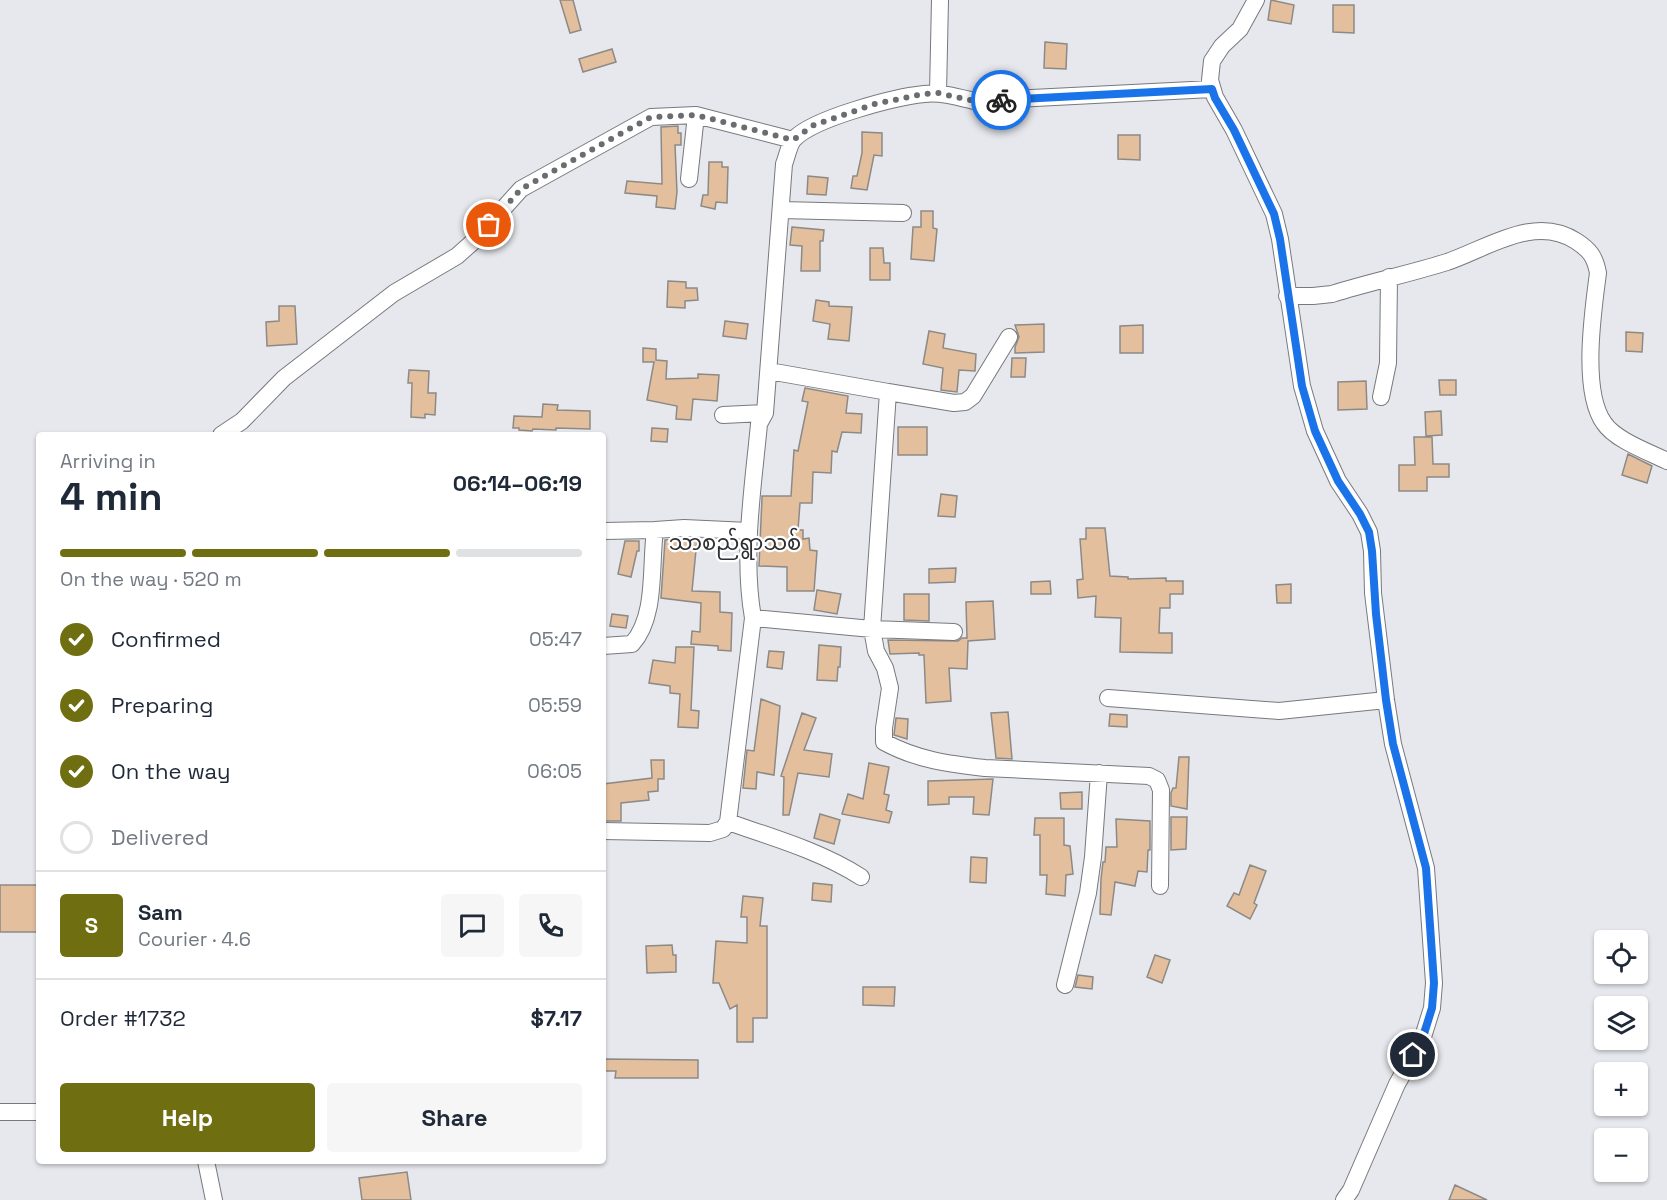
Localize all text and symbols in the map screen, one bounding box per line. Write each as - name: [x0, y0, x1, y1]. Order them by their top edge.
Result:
- courier: [971, 70, 1031, 130]
- icon: bike: [985, 84, 1018, 117]
- pin: [463, 199, 514, 250]
- icon: bag: [472, 208, 505, 241]
- text: Arriving in: [60, 448, 156, 474]
- text: 06:14–06:19: [453, 469, 582, 497]
- text: 4 min: [60, 472, 162, 521]
- district label: သာစည်ရွာသစ်: [669, 527, 801, 560]
- text: On the way · 520 m: [60, 566, 242, 592]
- icon: check: [60, 623, 93, 656]
- text: Confirmed: [111, 625, 221, 653]
- text: 05:47: [529, 626, 582, 652]
- icon: check: [60, 689, 93, 722]
- text: Preparing: [111, 691, 213, 719]
- text: 05:59: [528, 692, 582, 718]
- icon: check: [60, 755, 93, 788]
- text: On the way: [111, 757, 230, 785]
- text: 06:05: [527, 758, 582, 784]
- text: Delivered: [111, 823, 209, 851]
- button: chat: [441, 894, 504, 957]
- button: phone: [519, 894, 582, 957]
- text: Sam: [138, 898, 183, 926]
- text: S: [85, 911, 98, 939]
- text: Courier · 4.6: [138, 926, 251, 952]
- map controls: [1594, 930, 1648, 1182]
- button: locate: [1594, 930, 1648, 984]
- button: layers: [1594, 996, 1648, 1050]
- text: Order #1732: [60, 1004, 186, 1032]
- text: $7.17: [530, 1004, 582, 1032]
- pin: [1387, 1029, 1438, 1080]
- icon: home: [1396, 1038, 1429, 1071]
- button: +: [1594, 1062, 1648, 1116]
- button: Help: [60, 1083, 315, 1152]
- button: Share: [327, 1083, 582, 1152]
- button: −: [1594, 1128, 1648, 1182]

